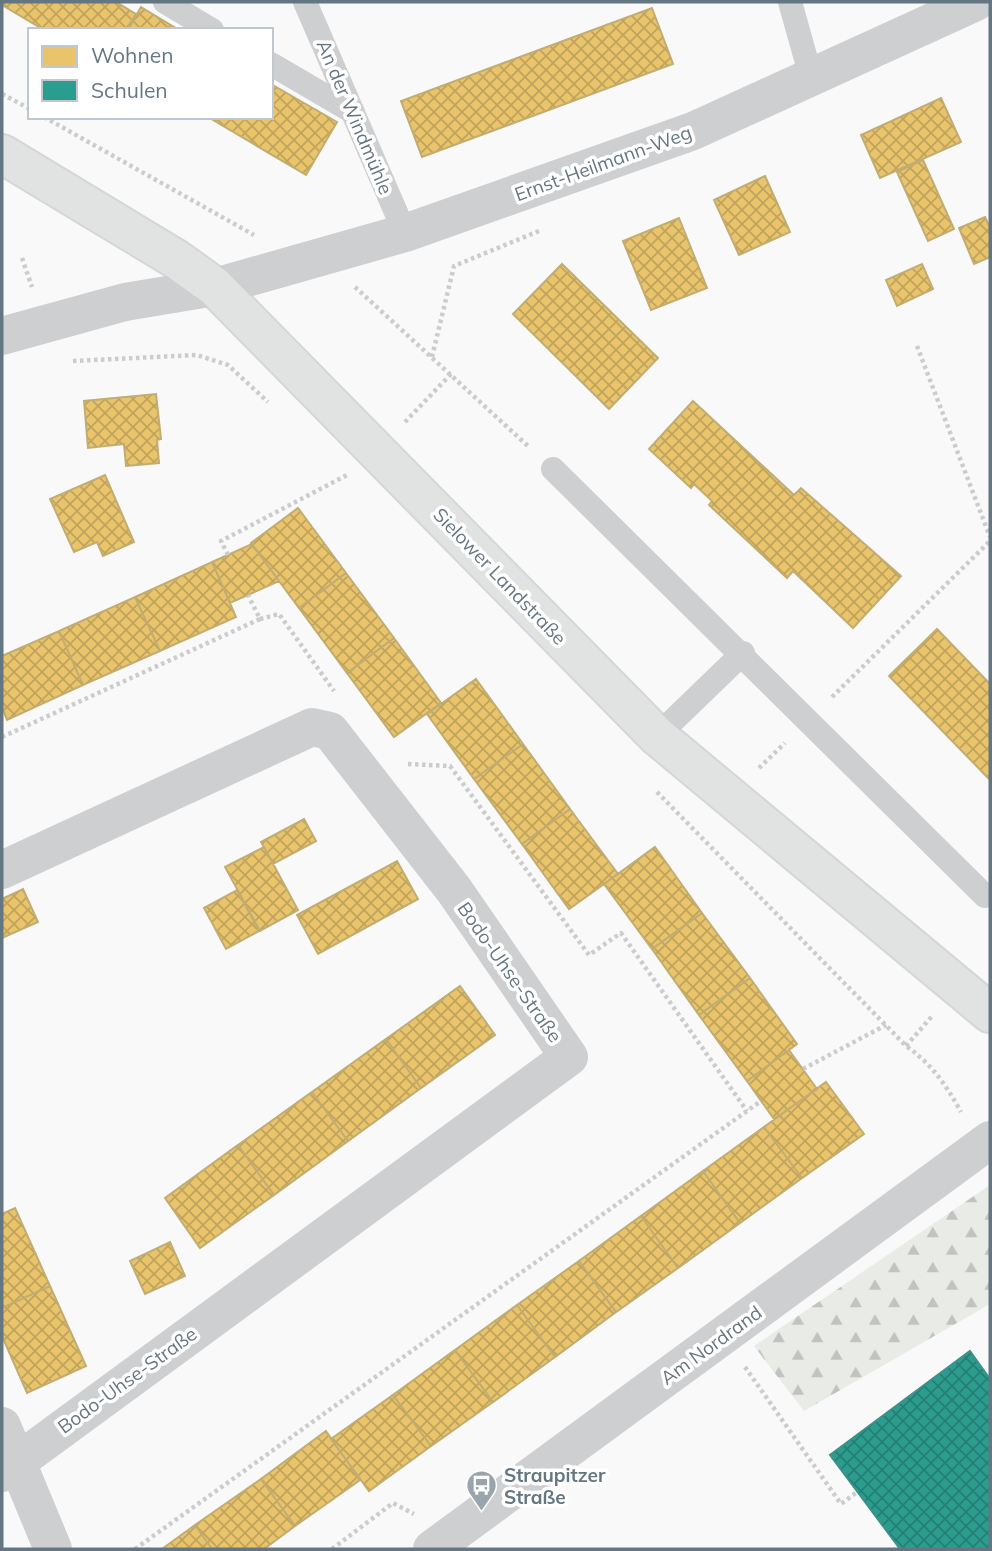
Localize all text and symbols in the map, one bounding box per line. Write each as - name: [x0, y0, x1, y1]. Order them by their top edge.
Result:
- legend: [28, 28, 273, 119]
- street label: An der Windmühle: [312, 36, 398, 198]
- text: Wohnen: [91, 42, 173, 68]
- text: Schulen: [91, 77, 168, 103]
- street label: Ernst-Heilmann-Weg: [511, 120, 695, 206]
- street label: Sielower Landstraße: [428, 502, 572, 650]
- street label: Bodo-Uhse-Straße: [453, 897, 567, 1047]
- street label: Am Nordrand: [656, 1300, 766, 1390]
- street label: Bodo-Uhse-Straße: [53, 1321, 201, 1439]
- place label: Straupitzer Straße: [504, 1463, 606, 1509]
- bus stop icon: Straupitzer Straße: [464, 1469, 498, 1513]

